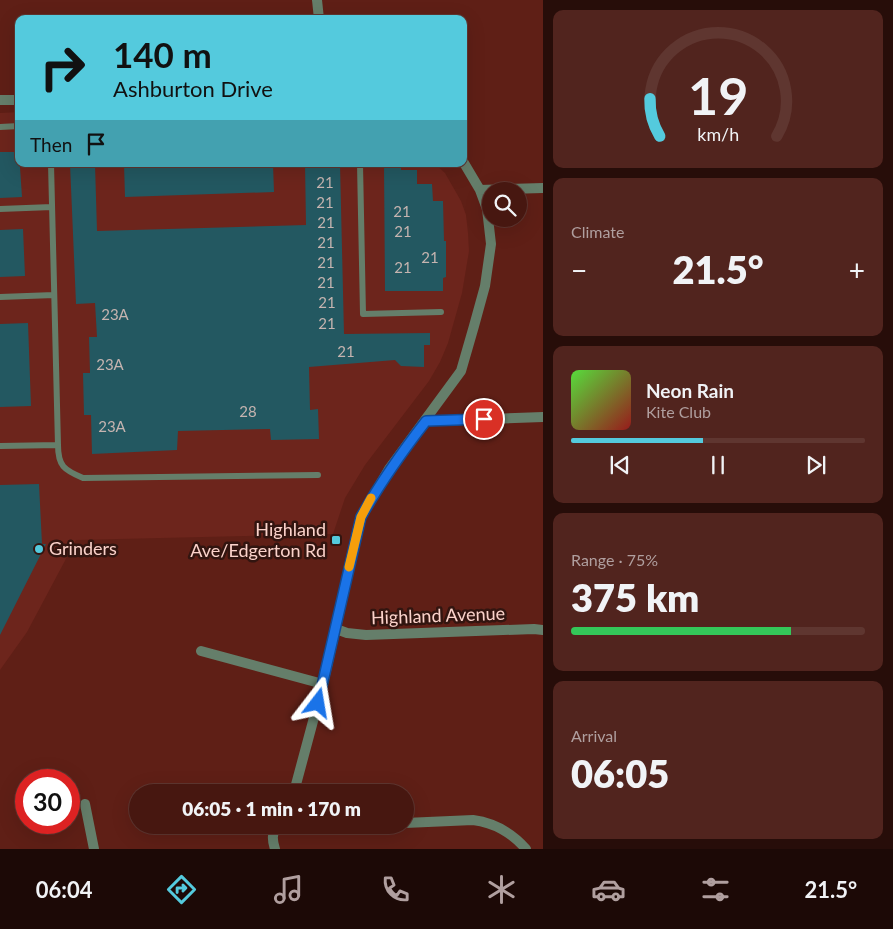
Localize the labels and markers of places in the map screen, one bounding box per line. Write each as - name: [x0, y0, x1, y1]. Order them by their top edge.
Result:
- pin: [463, 398, 505, 440]
- place label: Highland Ave/Edgerton Rd: [190, 518, 326, 561]
- marker: Highland Ave/Edgerton Rd: [330, 534, 342, 546]
- place label: Grinders: [49, 537, 117, 559]
- marker: Grinders: [33, 543, 45, 555]

